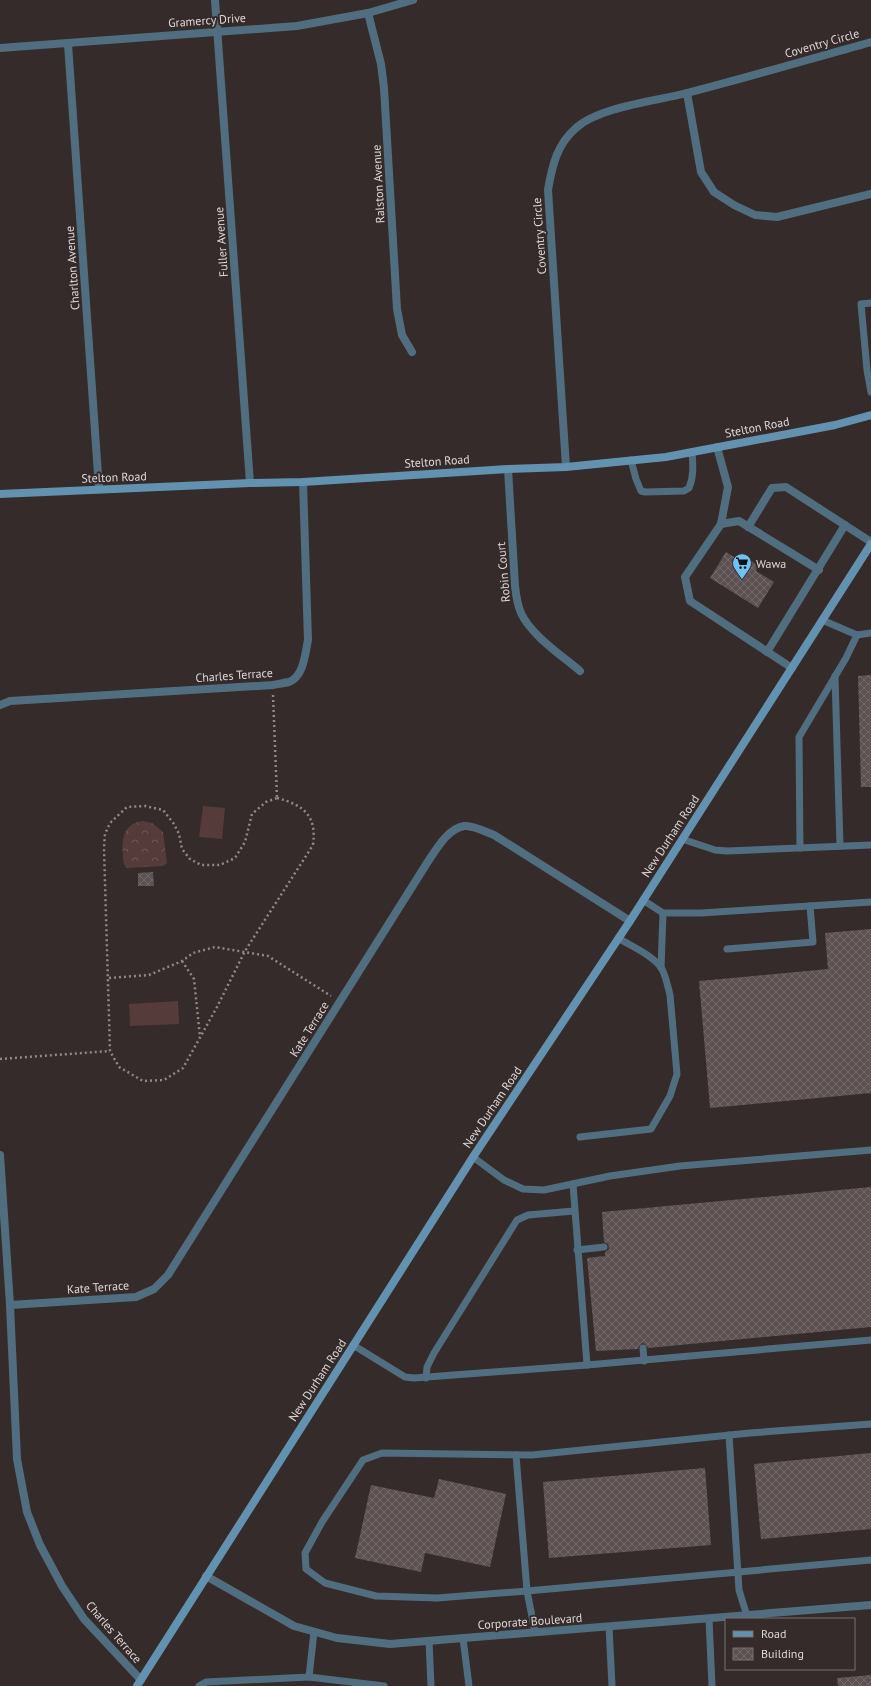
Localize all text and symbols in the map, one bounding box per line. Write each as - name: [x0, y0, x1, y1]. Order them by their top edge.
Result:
- street label: Gramercy Drive: [168, 10, 246, 30]
- street label: Coventry Circle: [783, 25, 861, 61]
- street label: Ralston Avenue: [368, 144, 388, 224]
- street label: Coventry Circle: [529, 197, 549, 275]
- street label: Fuller Avenue: [211, 206, 231, 278]
- street label: Charlton Avenue: [62, 225, 82, 311]
- street label: Stelton Road: [723, 413, 791, 441]
- street label: Stelton Road: [404, 451, 470, 471]
- street label: Stelton Road: [81, 468, 147, 486]
- street label: Robin Court: [493, 541, 513, 603]
- supermarket icon: Wawa: [731, 552, 753, 580]
- place label: Wawa: [756, 556, 786, 571]
- street label: Charles Terrace: [195, 665, 273, 685]
- street label: New Durham Road: [638, 792, 702, 880]
- street label: Kate Terrace: [286, 999, 332, 1059]
- street label: New Durham Road: [459, 1063, 525, 1151]
- street label: Kate Terrace: [66, 1277, 130, 1297]
- street label: New Durham Road: [285, 1336, 349, 1424]
- street label: Charles Terrace: [83, 1598, 145, 1666]
- street label: Corporate Boulevard: [477, 1610, 583, 1632]
- legend: [725, 1618, 855, 1670]
- text: Road: [761, 1626, 786, 1641]
- text: Building: [761, 1646, 804, 1661]

